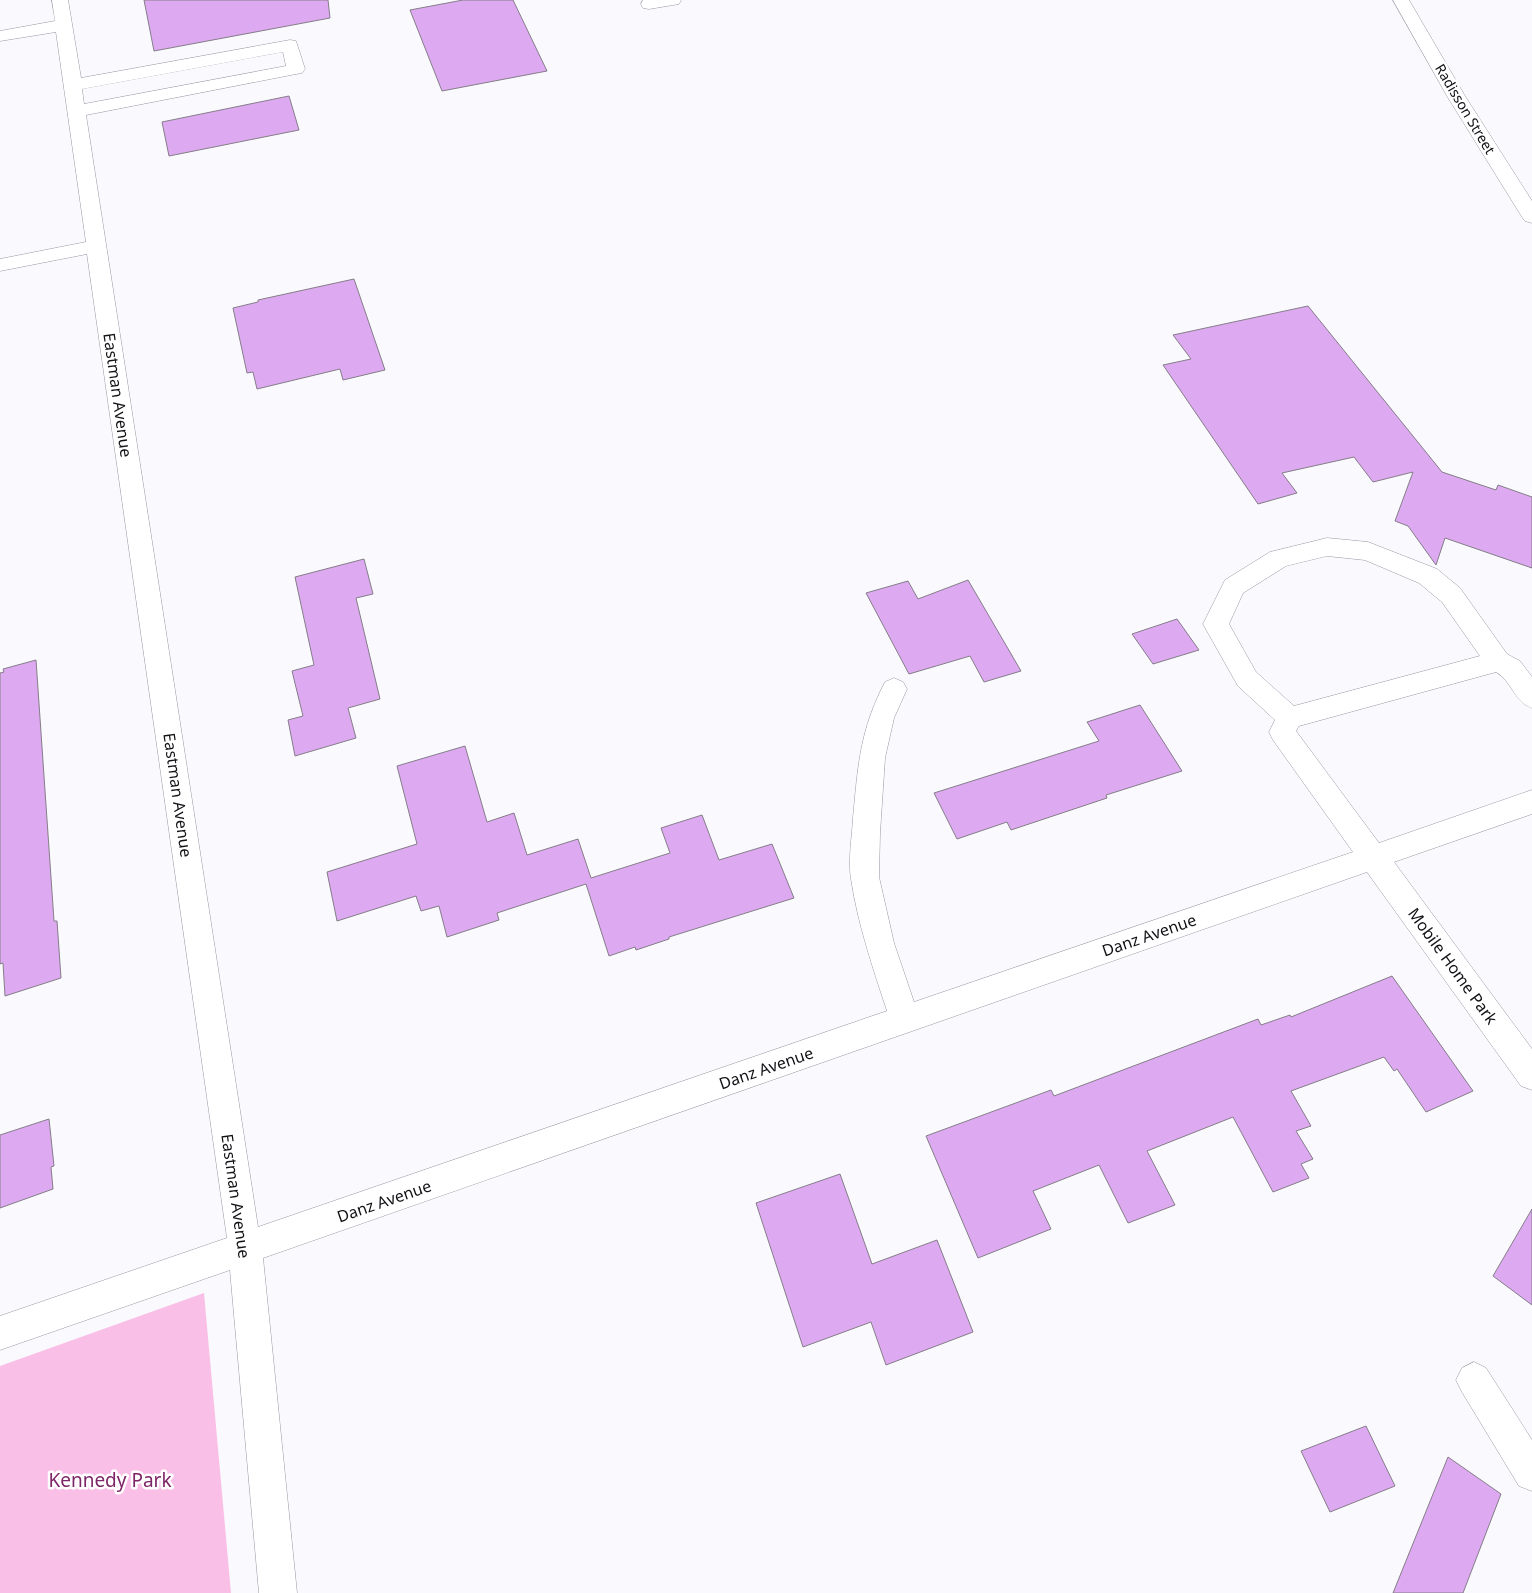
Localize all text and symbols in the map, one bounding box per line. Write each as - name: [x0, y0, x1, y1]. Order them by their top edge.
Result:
- street label: Radisson Street: [1431, 60, 1500, 157]
- street label: Eastman Avenue: [98, 331, 138, 459]
- street label: Eastman Avenue: [158, 731, 198, 859]
- street label: Mobile Home Park: [1403, 903, 1503, 1029]
- street label: Danz Avenue: [1099, 909, 1199, 961]
- street label: Danz Avenue: [716, 1042, 816, 1094]
- street label: Eastman Avenue: [216, 1132, 256, 1260]
- street label: Danz Avenue: [334, 1175, 434, 1227]
- park label: Kennedy Park: [48, 1467, 172, 1493]

